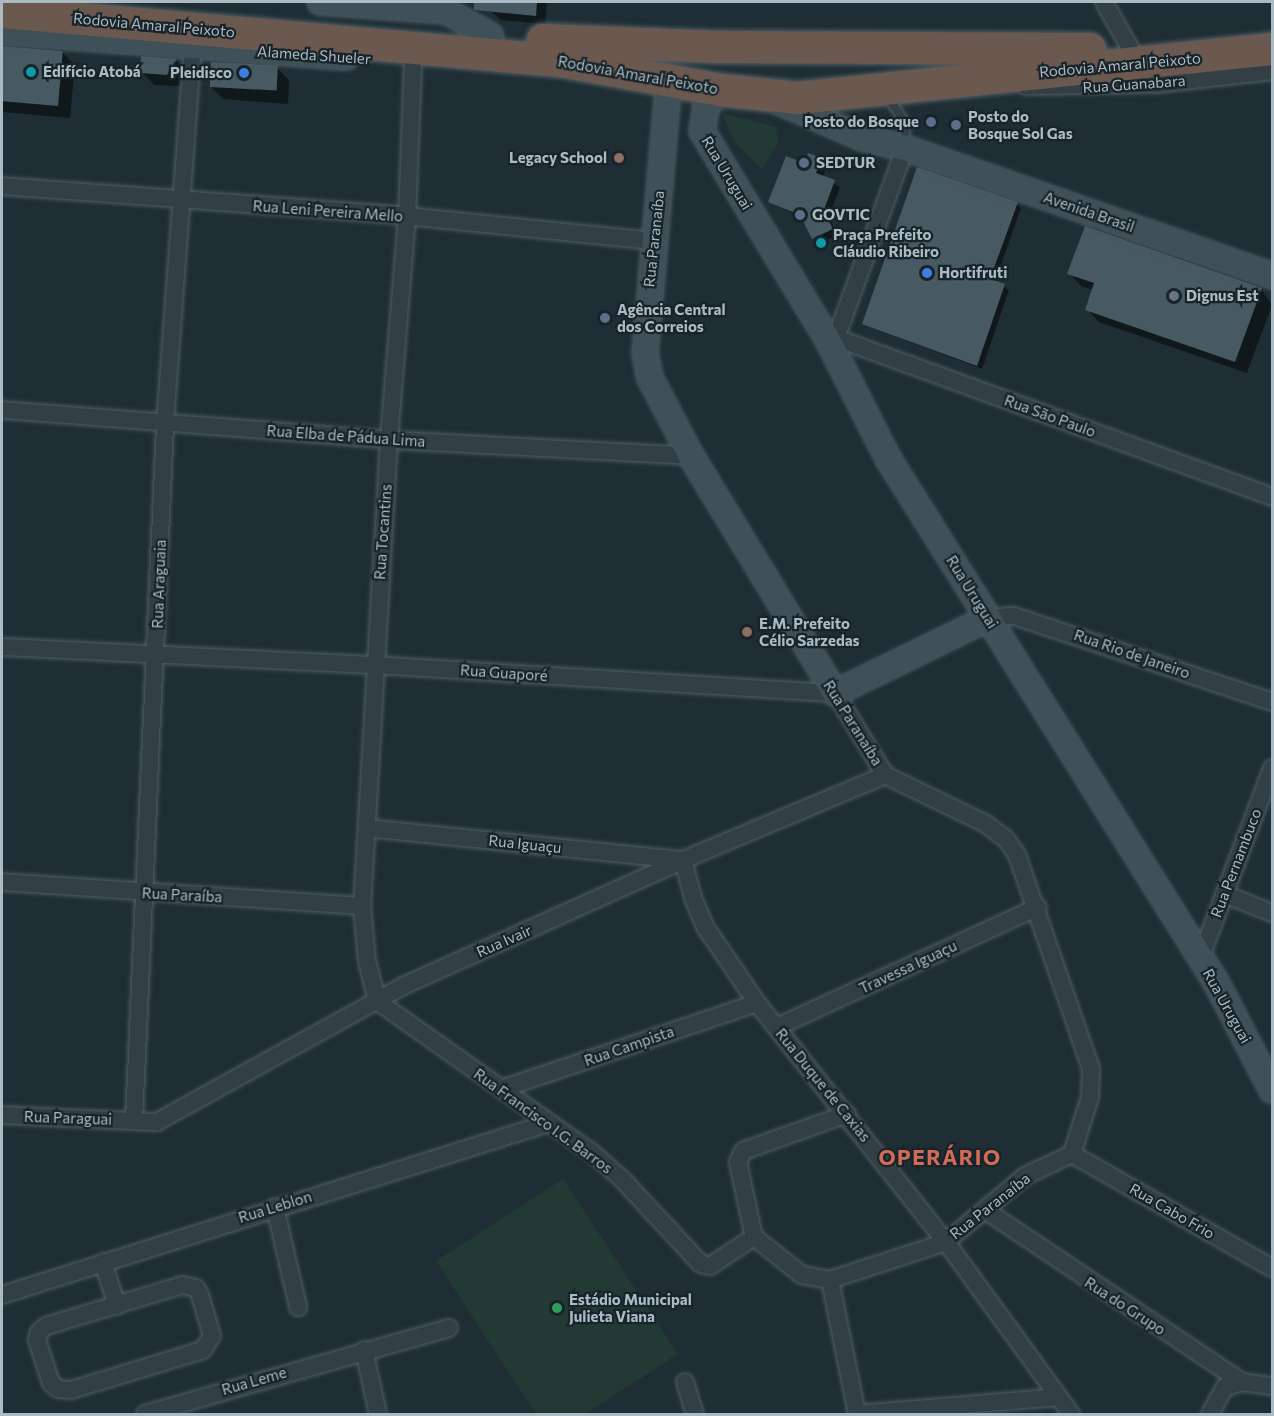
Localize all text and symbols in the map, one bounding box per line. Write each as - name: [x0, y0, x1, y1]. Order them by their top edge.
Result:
- street label: Rodovia Amaral Peixoto: [72, 9, 236, 41]
- street label: Alameda Shueler: [257, 42, 371, 68]
- street label: Rodovia Amaral Peixoto: [1038, 49, 1202, 81]
- street label: Rodovia Amaral Peixoto: [557, 52, 719, 98]
- place label: Edifício Atobá: [43, 63, 141, 81]
- place label: Pleidisco: [170, 64, 232, 82]
- marker: Edifício Atobá: [24, 65, 38, 79]
- marker: Pleidisco: [237, 66, 251, 80]
- street label: Rua Guanabara: [1082, 71, 1186, 97]
- place label: Posto do Bosque Sol Gas: [968, 107, 1073, 142]
- place label: Posto do Bosque: [804, 113, 919, 131]
- marker: Posto do Bosque: [924, 115, 938, 129]
- marker: Posto do Bosque Sol Gas: [949, 118, 963, 132]
- street label: Rua Uruguai: [698, 133, 756, 213]
- place label: Legacy School: [509, 149, 607, 167]
- marker: Legacy School: [612, 151, 626, 165]
- place label: SEDTUR: [816, 154, 876, 172]
- marker: SEDTUR: [797, 156, 811, 170]
- street label: Avenida Brasil: [1041, 188, 1137, 236]
- street label: Rua Paranaíba: [640, 190, 668, 288]
- street label: Rua Leni Pereira Mello: [252, 197, 404, 225]
- place label: GOVTIC: [812, 206, 870, 224]
- marker: GOVTIC: [793, 208, 807, 222]
- place label: Praça Prefeito Cláudio Ribeiro: [833, 225, 939, 260]
- marker: Praça Prefeito Cláudio Ribeiro: [814, 236, 828, 250]
- place label: Hortifruti: [939, 264, 1007, 282]
- marker: Hortifruti: [920, 266, 934, 280]
- place label: Dignus Est: [1186, 287, 1259, 305]
- marker: Dignus Est: [1167, 289, 1181, 303]
- place label: Agência Central dos Correios: [617, 300, 725, 335]
- marker: Agência Central dos Correios: [598, 311, 612, 325]
- street label: Rua São Paulo: [1002, 391, 1098, 441]
- street label: Rua Elba de Pádua Lima: [266, 421, 426, 451]
- street label: Rua Tocantins: [371, 484, 395, 580]
- street label: Rua Araguaia: [148, 539, 170, 629]
- street label: Rua Uruguai: [942, 552, 1002, 632]
- place label: E.M. Prefeito Célio Sarzedas: [759, 614, 860, 649]
- marker: E.M. Prefeito Célio Sarzedas: [740, 625, 754, 639]
- street label: Rua Rio de Janeiro: [1072, 626, 1192, 682]
- street label: Rua Guaporé: [460, 661, 548, 685]
- street label: Rua Paranaíba: [820, 677, 886, 769]
- street label: Rua Pernambuco: [1207, 806, 1265, 920]
- street label: Rua Iguaçu: [488, 831, 562, 857]
- street label: Rua Paraíba: [141, 884, 223, 906]
- street label: Rua Ivair: [474, 921, 534, 961]
- street label: Travessa Iguaçu: [856, 936, 960, 998]
- street label: Rua Uruguai: [1199, 966, 1255, 1046]
- street label: Rua Campista: [582, 1022, 676, 1070]
- street label: Rua Duque de Caxias: [772, 1025, 874, 1145]
- street label: Rua Francisco I.G. Barros: [470, 1065, 616, 1177]
- street label: Rua Paraguai: [24, 1107, 112, 1129]
- district label: OPERÁRIO: [878, 1144, 1002, 1170]
- street label: Rua Paranaíba: [946, 1169, 1034, 1243]
- street label: Rua Cabo Frio: [1126, 1179, 1218, 1243]
- street label: Rua Leblon: [236, 1187, 314, 1227]
- street label: Rua do Grupo: [1081, 1273, 1169, 1339]
- place label: Estádio Municipal Julieta Viana: [569, 1290, 692, 1325]
- marker: Estádio Municipal Julieta Viana: [550, 1301, 564, 1315]
- street label: Rua Leme: [220, 1363, 288, 1399]

